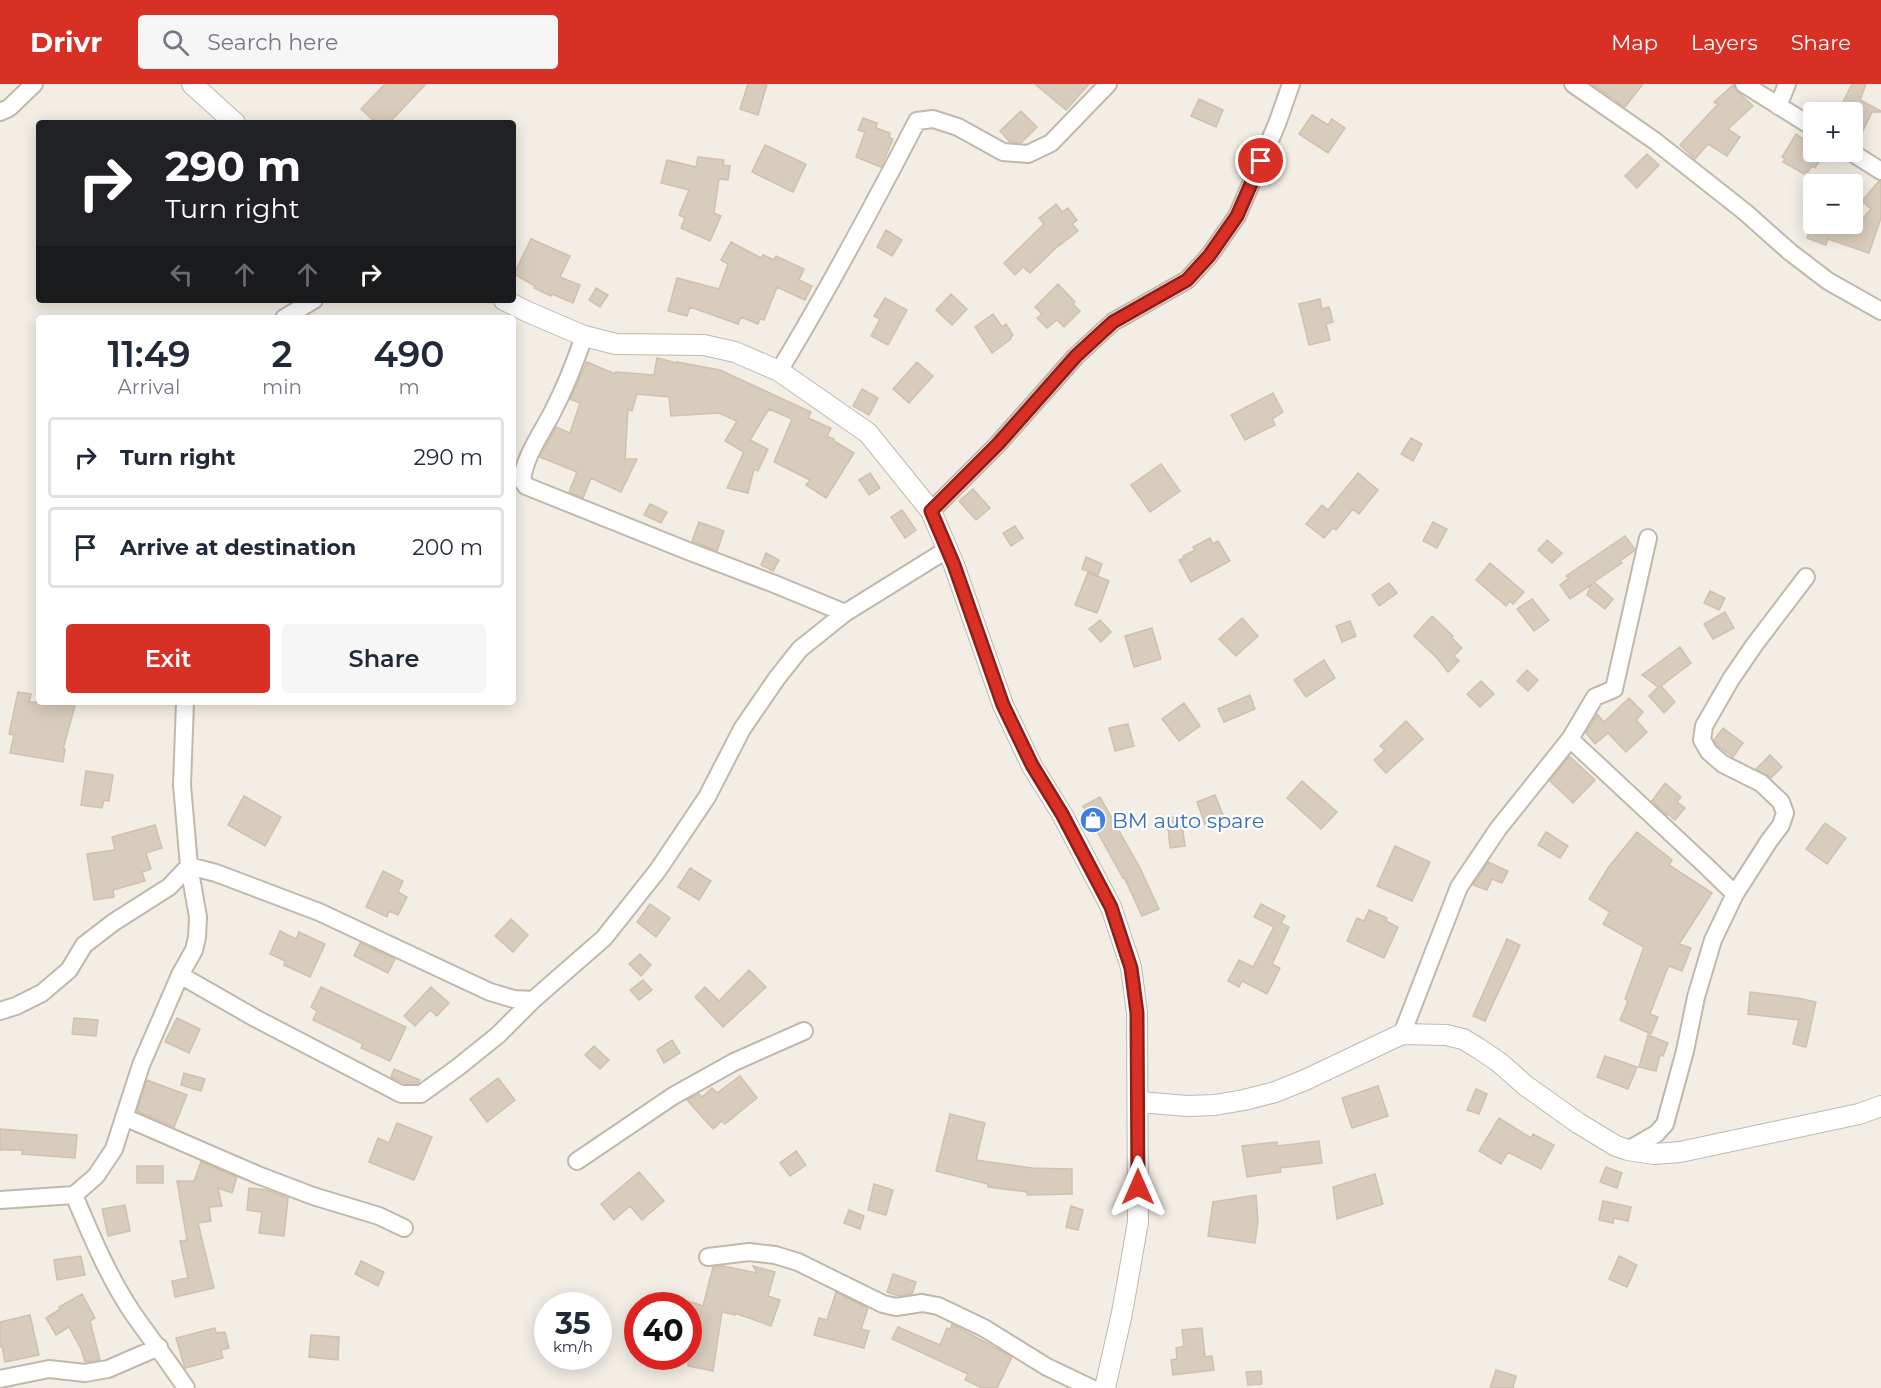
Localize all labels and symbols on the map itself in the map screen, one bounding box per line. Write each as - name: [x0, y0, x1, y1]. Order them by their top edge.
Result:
- pin: [1235, 135, 1286, 186]
- shop icon: BM auto spare: [1078, 805, 1108, 835]
- place label: BM auto spare: [1112, 808, 1264, 833]
- position arrow: [1106, 1155, 1170, 1219]
- speed limit sign: 40: [624, 1292, 702, 1370]

